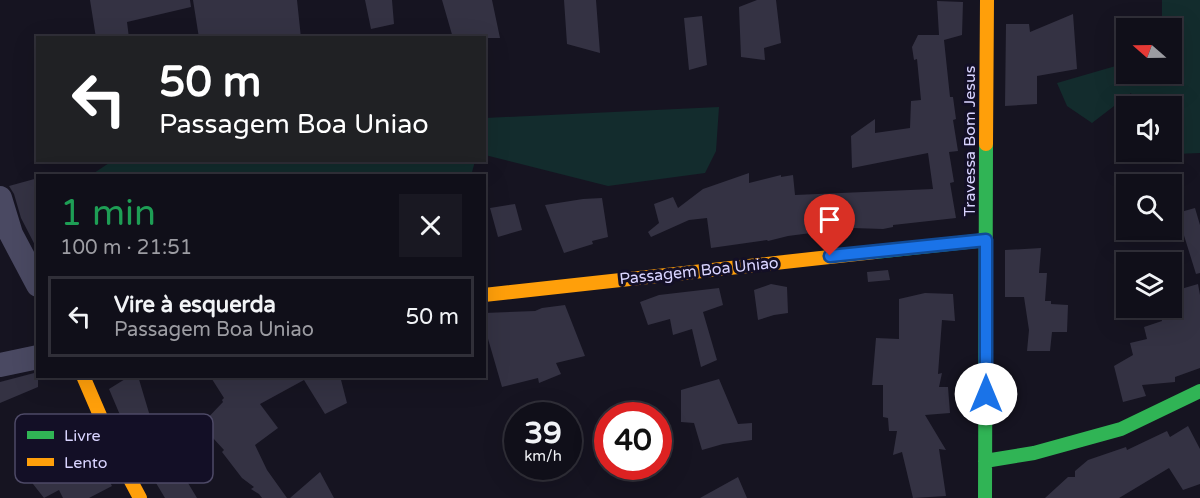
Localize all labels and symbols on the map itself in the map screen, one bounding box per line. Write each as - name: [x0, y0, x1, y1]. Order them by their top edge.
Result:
- north arrow: [1116, 18, 1182, 84]
- street label: Travessa Bom Jesus: [960, 66, 980, 216]
- pin: [804, 194, 855, 256]
- street label: Passagem Boa Uniao: [618, 253, 780, 289]
- position arrow: [954, 362, 1018, 426]
- speed limit sign: 40: [594, 402, 672, 480]
- legend: [15, 414, 213, 483]
- text: Livre: [64, 426, 101, 446]
- text: Lento: [64, 453, 108, 473]

